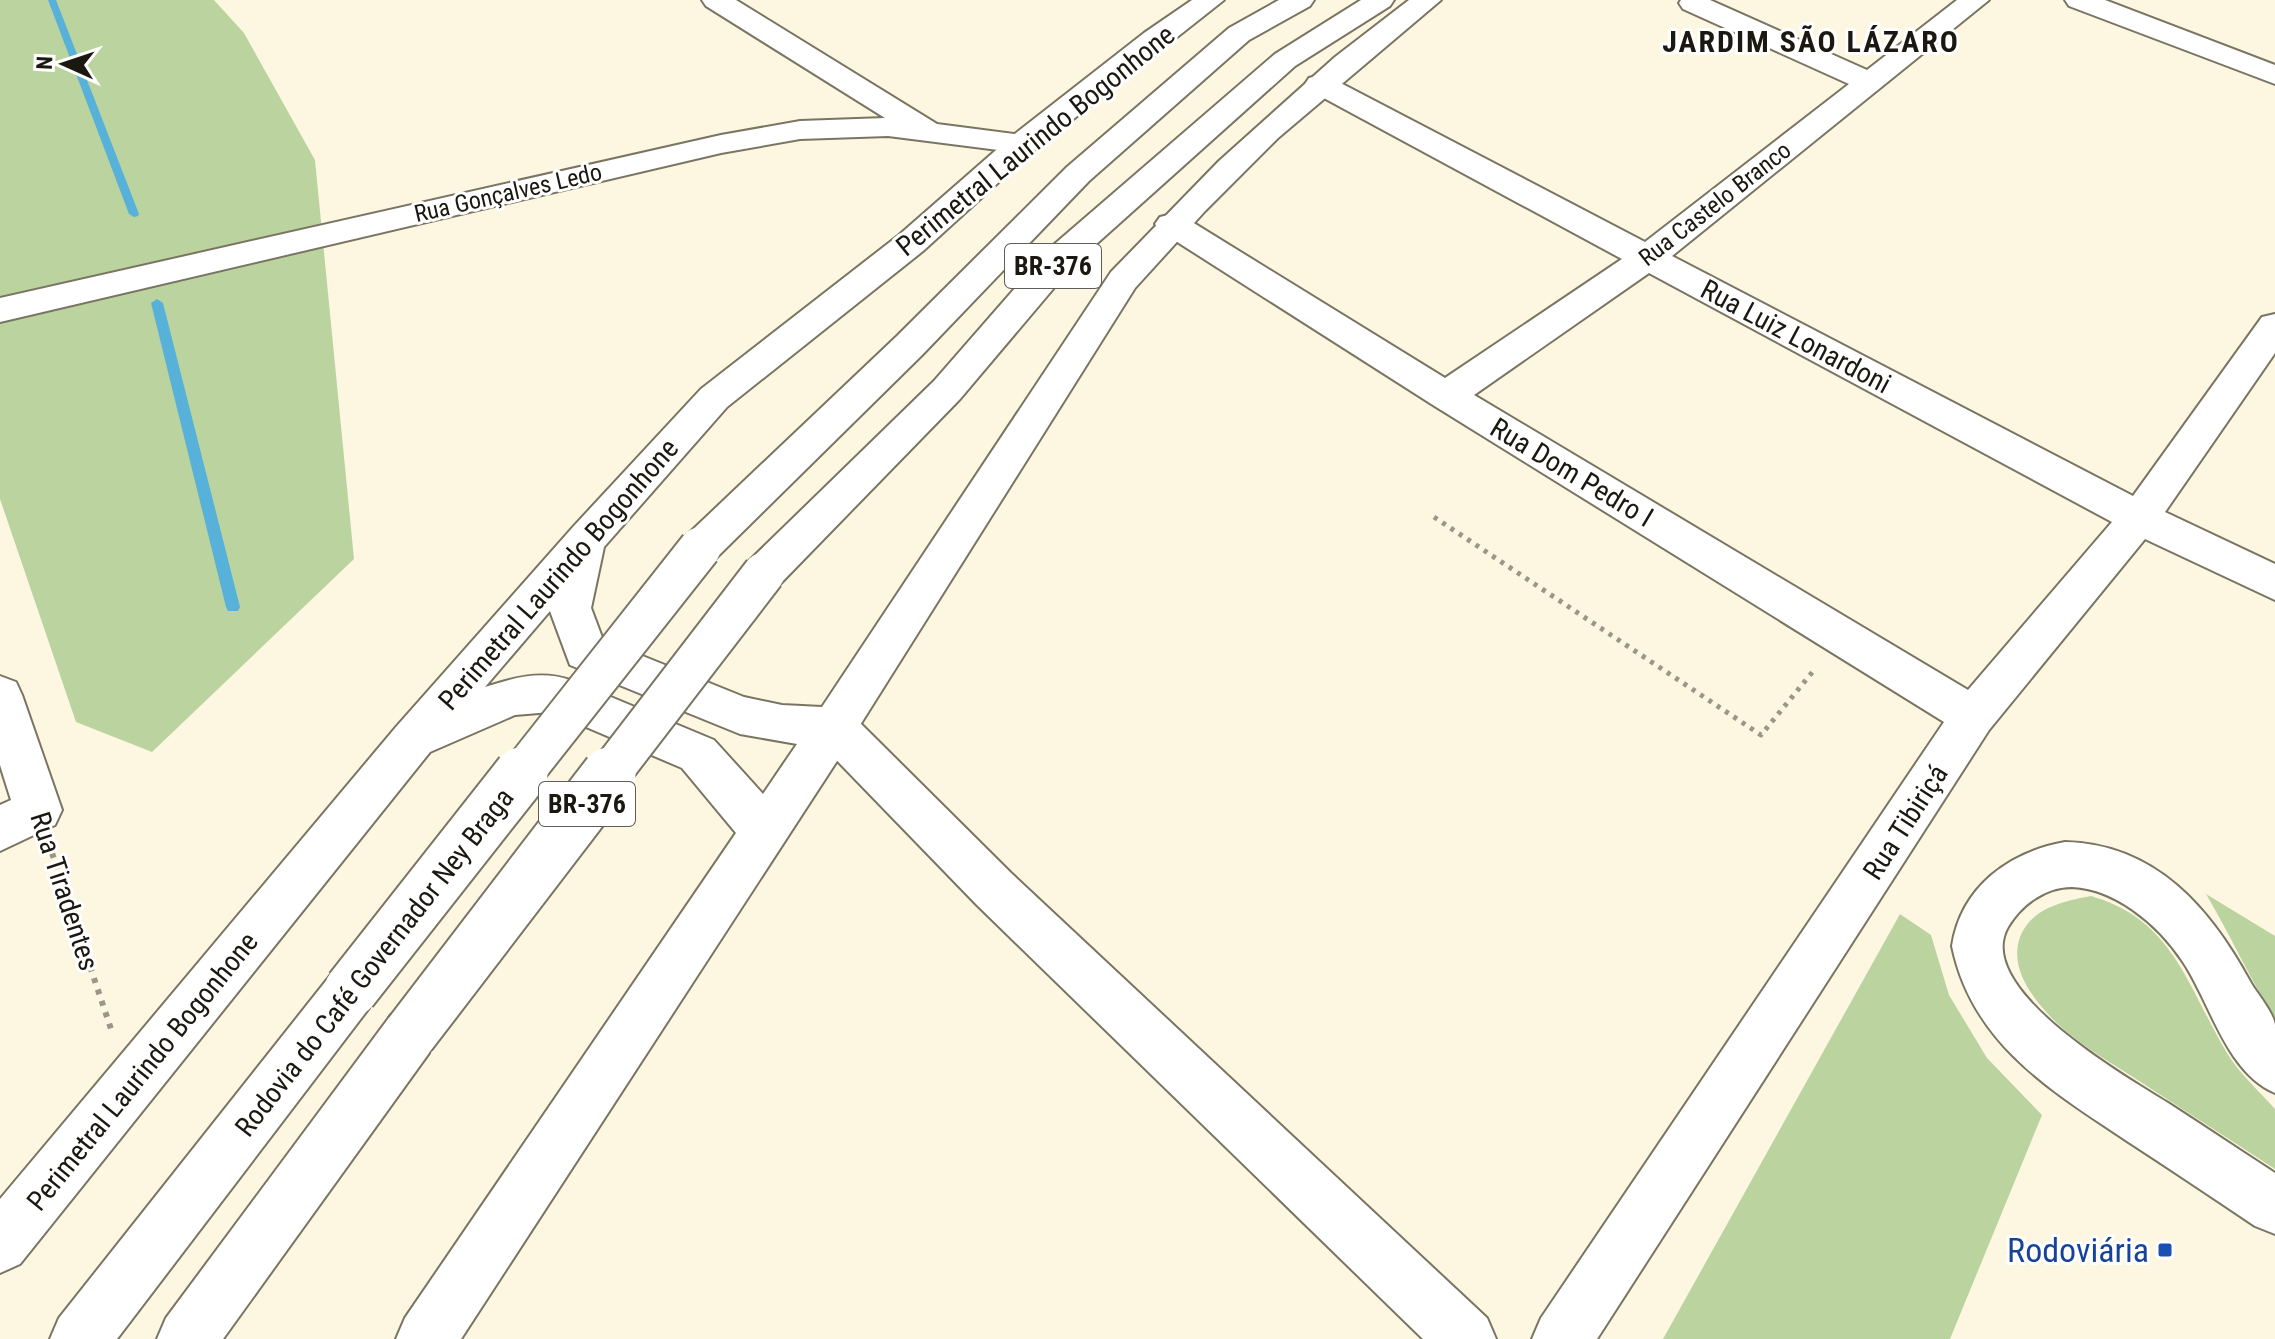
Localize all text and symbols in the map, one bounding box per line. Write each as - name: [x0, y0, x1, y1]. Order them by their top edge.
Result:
- street label: Perimetral Laurindo Bogonhone: [890, 18, 1181, 263]
- north arrow: [24, 24, 104, 104]
- district label: JARDIM SÃO LÁZARO: [1662, 24, 1960, 59]
- text: N: [32, 56, 57, 70]
- street label: Rua Castelo Branco: [1633, 136, 1797, 272]
- street label: Rua Gonçalves Ledo: [411, 158, 605, 228]
- road number: BR-376: [1005, 244, 1101, 288]
- street label: Rua Luiz Lonardoni: [1695, 273, 1896, 400]
- street label: Rua Dom Pedro I: [1484, 411, 1659, 534]
- street label: Perimetral Laurindo Bogonhone: [432, 432, 685, 717]
- street label: Rua Tibiriçá: [1856, 759, 1955, 886]
- street label: Rodovia do Café Governador Ney Braga: [228, 782, 521, 1143]
- road number: BR-376: [539, 782, 635, 826]
- street label: Rua Tiradentes: [23, 808, 106, 975]
- street label: Perimetral Laurindo Bogonhone: [20, 926, 265, 1217]
- place label: Rodoviária: [2007, 1230, 2149, 1270]
- marker: Rodoviária: [2156, 1241, 2174, 1259]

